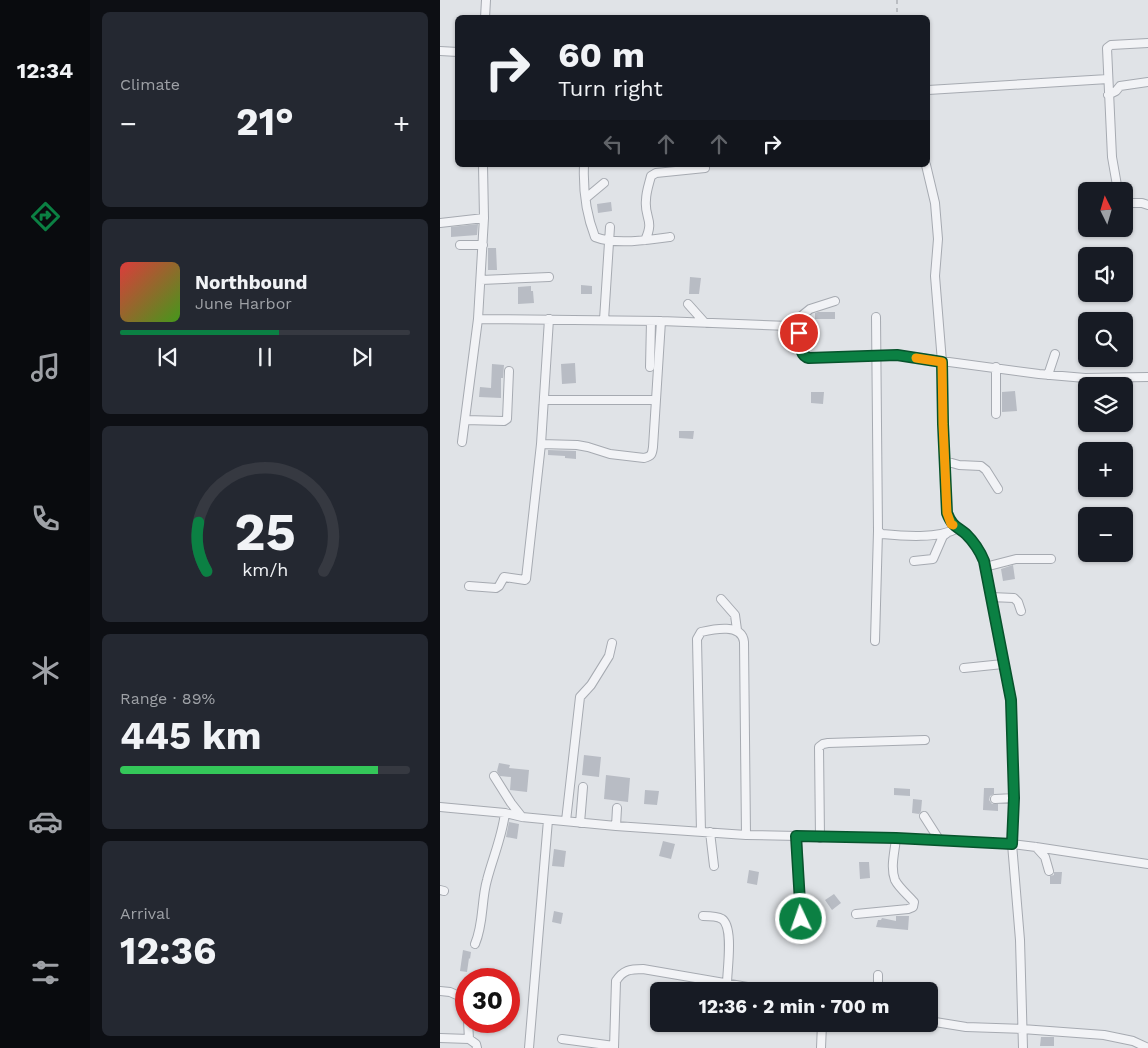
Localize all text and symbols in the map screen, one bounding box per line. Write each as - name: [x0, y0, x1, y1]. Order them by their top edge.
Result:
- text: 60 m: [558, 34, 645, 76]
- icon: right: [475, 35, 540, 100]
- text: 12:34: [17, 58, 73, 83]
- text: Climate: [120, 75, 180, 94]
- text: Turn right: [558, 76, 663, 101]
- text: 21°: [236, 100, 294, 144]
- text: −: [120, 107, 137, 140]
- text: +: [393, 107, 410, 140]
- icon: left: [599, 130, 627, 158]
- icon: ahead: [652, 130, 680, 158]
- icon: ahead: [705, 130, 733, 158]
- icon: right: [758, 130, 786, 158]
- north arrow: [1078, 182, 1132, 238]
- map controls: [1078, 182, 1133, 562]
- icon: directions: [28, 199, 63, 234]
- button: sound: [1078, 247, 1133, 302]
- text: Northbound: [195, 271, 307, 294]
- text: June Harbor: [195, 294, 292, 313]
- pin: [778, 312, 820, 354]
- button: search: [1078, 312, 1133, 367]
- icon: arrive: [785, 319, 813, 347]
- icon: previous: [154, 343, 182, 371]
- icon: pause: [251, 343, 279, 371]
- icon: next: [348, 343, 376, 371]
- icon: music: [28, 350, 63, 385]
- button: layers: [1078, 377, 1133, 432]
- button: +: [1078, 442, 1133, 497]
- icon: phone: [28, 501, 63, 536]
- text: 25: [234, 502, 296, 563]
- button: −: [1078, 507, 1133, 562]
- text: km/h: [242, 559, 288, 580]
- icon: climate: [28, 653, 63, 688]
- text: Range · 89%: [120, 689, 215, 708]
- text: 445 km: [120, 714, 262, 758]
- icon: car: [28, 804, 63, 839]
- position arrow: [774, 892, 826, 944]
- text: Arrival: [120, 904, 170, 923]
- text: 12:36: [120, 929, 216, 973]
- icon: filters: [28, 955, 63, 990]
- speed limit sign: 30: [455, 968, 520, 1033]
- text: 12:36 · 2 min · 700 m: [699, 995, 889, 1018]

